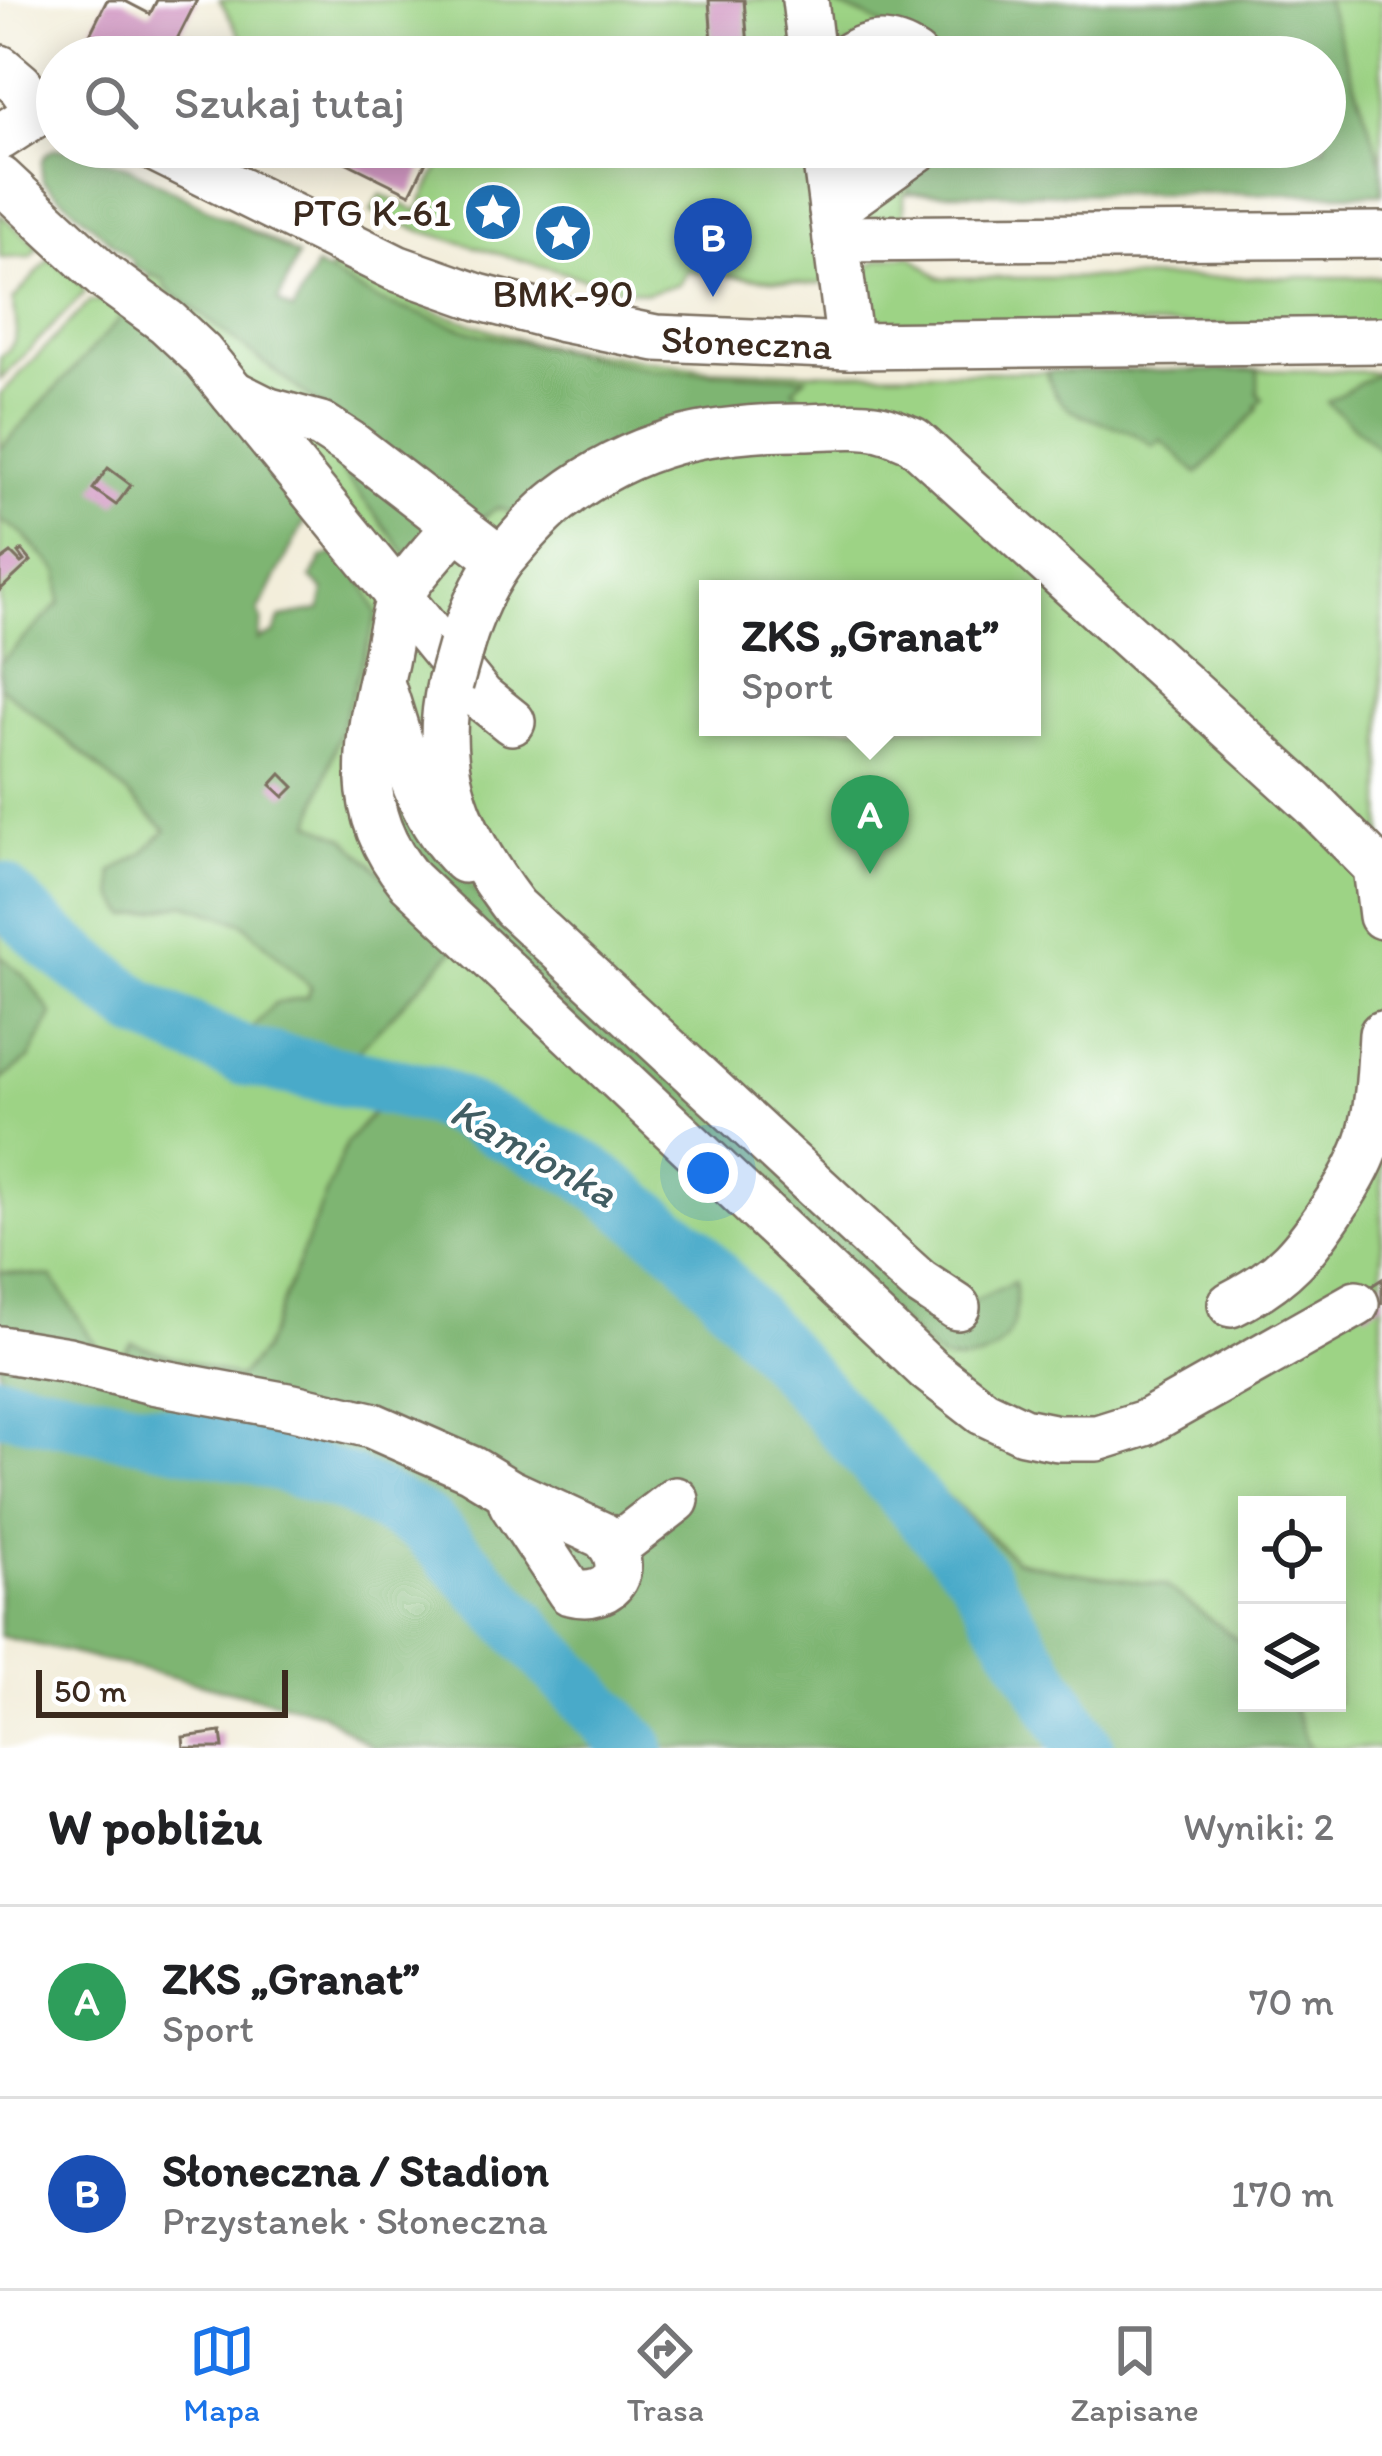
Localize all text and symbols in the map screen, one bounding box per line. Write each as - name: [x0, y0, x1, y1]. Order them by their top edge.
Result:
- search box: [36, 36, 1346, 168]
- icon: search: [78, 69, 144, 135]
- text: Szukaj tutaj: [174, 75, 405, 129]
- place icon: PTG K-61: [462, 181, 524, 243]
- place label: PTG K-61: [292, 189, 451, 236]
- pin: B: [674, 198, 752, 297]
- place icon: BMK-90: [532, 202, 594, 264]
- place label: BMK-90: [492, 270, 634, 317]
- street label: Słoneczna: [660, 315, 834, 369]
- popup: [699, 580, 1041, 736]
- text: ZKS „Granat”: [741, 608, 999, 662]
- text: Sport: [741, 662, 833, 709]
- pin: A: [831, 775, 909, 874]
- water label: Kamionka: [442, 1086, 626, 1219]
- your location: [678, 1143, 738, 1203]
- map controls: [1238, 1496, 1346, 1712]
- button: locate: [1238, 1496, 1346, 1604]
- button: layers: [1238, 1604, 1346, 1712]
- scale bar: [36, 1664, 288, 1717]
- text: 50 m: [54, 1671, 127, 1710]
- text: W pobliżu: [48, 1796, 262, 1857]
- text: Wyniki: 2: [1183, 1803, 1334, 1850]
- text: ZKS „Granat”: [162, 1951, 420, 2005]
- text: A: [75, 1978, 99, 2025]
- text: 70 m: [1249, 1978, 1334, 2025]
- text: Sport: [162, 2005, 254, 2052]
- text: Słoneczna / Stadion: [162, 2143, 549, 2197]
- text: B: [74, 2170, 100, 2217]
- text: 170 m: [1231, 2170, 1334, 2217]
- text: Przystanek · Słoneczna: [162, 2197, 548, 2244]
- tab: Mapa: [183, 2318, 260, 2429]
- tab: Trasa: [627, 2318, 704, 2429]
- tab: Zapisane: [1071, 2318, 1199, 2429]

